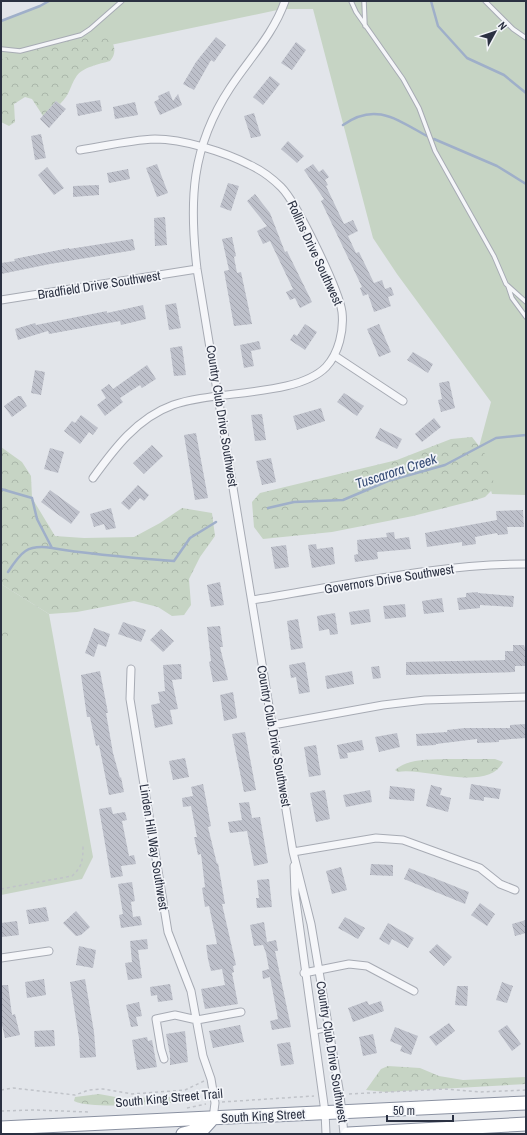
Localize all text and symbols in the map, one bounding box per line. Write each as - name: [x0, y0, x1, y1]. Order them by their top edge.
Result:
- north arrow: [475, 12, 515, 52]
- text: N: [495, 19, 510, 33]
- street label: Rollins Drive Southwest: [283, 198, 347, 308]
- street label: Bradfield Drive Southwest: [37, 267, 162, 303]
- street label: Country Club Drive Southwest: [202, 344, 242, 488]
- water label: Tuscarora Creek: [353, 449, 440, 493]
- street label: Governors Drive Southwest: [323, 560, 455, 598]
- street label: Country Club Drive Southwest: [253, 664, 295, 808]
- street label: Linden Hill Way Southwest: [136, 783, 172, 911]
- street label: Country Club Drive Southwest: [312, 980, 352, 1124]
- street label: South King Street Trail: [115, 1085, 223, 1111]
- scale bar: [387, 1097, 453, 1123]
- text: 50 m: [393, 1103, 415, 1119]
- street label: South King Street: [221, 1105, 305, 1127]

